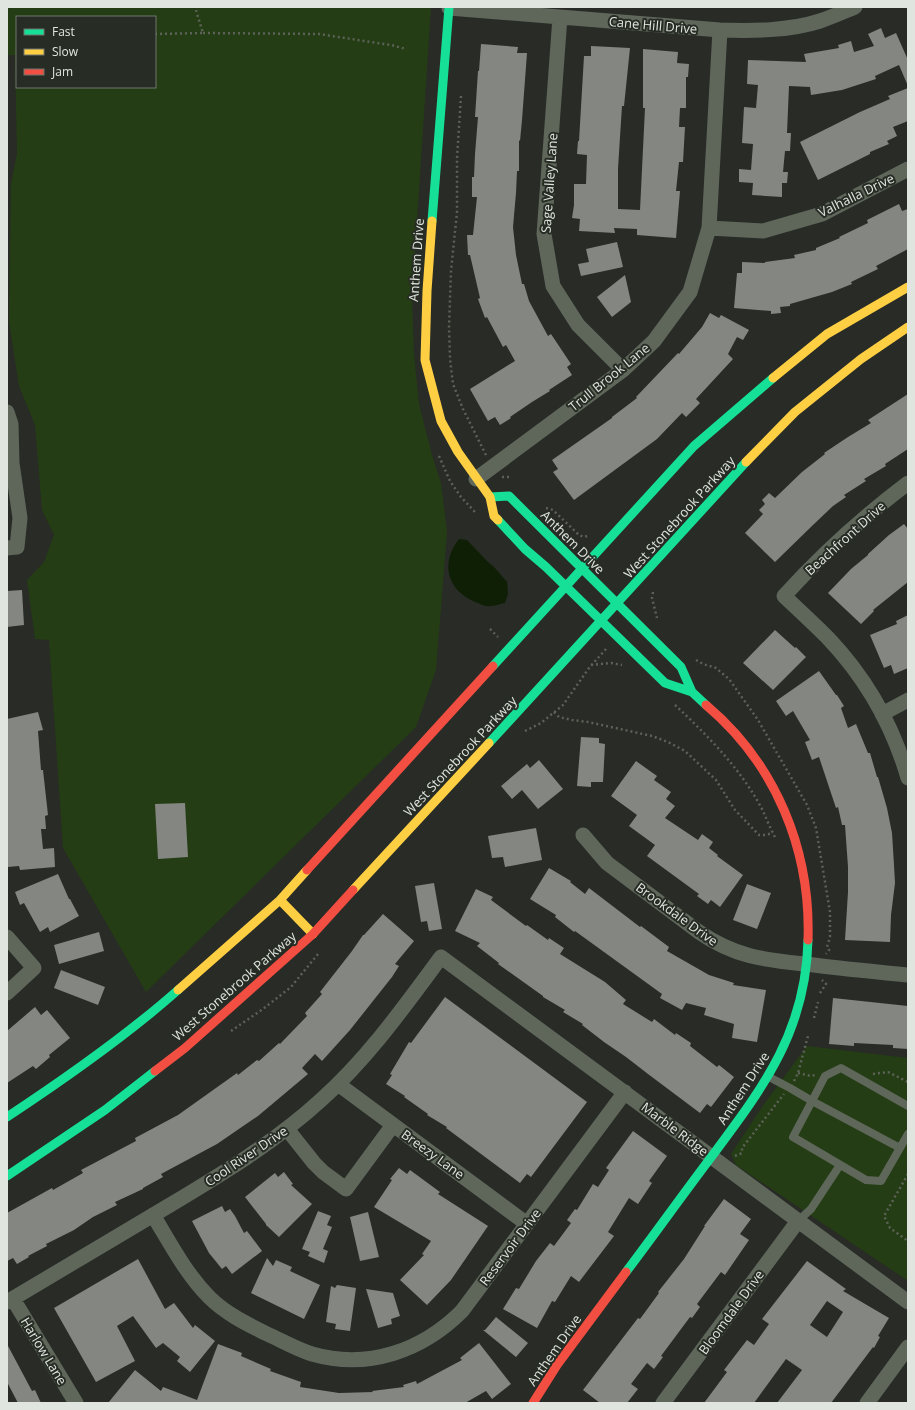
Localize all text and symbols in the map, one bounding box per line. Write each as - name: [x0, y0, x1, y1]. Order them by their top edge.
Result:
- street label: Cane Hill Drive: [608, 12, 698, 38]
- legend: [16, 16, 156, 88]
- text: Fast: [52, 23, 75, 40]
- text: Slow: [52, 43, 79, 60]
- text: Jam: [51, 63, 73, 80]
- street label: Sage Valley Lane: [537, 132, 561, 234]
- street label: Valhalla Drive: [815, 169, 897, 221]
- street label: Anthem Drive: [404, 218, 428, 302]
- street label: Trull Brook Lane: [565, 339, 653, 415]
- street label: West Stonebrook Parkway: [619, 452, 739, 582]
- street label: Beachfront Drive: [801, 497, 889, 579]
- street label: Anthem Drive: [537, 506, 609, 578]
- street label: West Stonebrook Parkway: [399, 692, 521, 820]
- street label: Brookdale Drive: [632, 878, 722, 950]
- street label: West Stonebrook Parkway: [168, 927, 300, 1045]
- street label: Anthem Drive: [713, 1048, 773, 1128]
- street label: Marble Ridge: [638, 1098, 712, 1160]
- street label: Cool River Drive: [201, 1122, 291, 1190]
- street label: Breezy Lane: [398, 1125, 468, 1183]
- street label: Reservoir Drive: [475, 1205, 545, 1289]
- street label: Bloomdale Drive: [694, 1266, 768, 1358]
- street label: Anthem Drive: [523, 1311, 585, 1389]
- street label: Harlow Lane: [17, 1314, 71, 1388]

